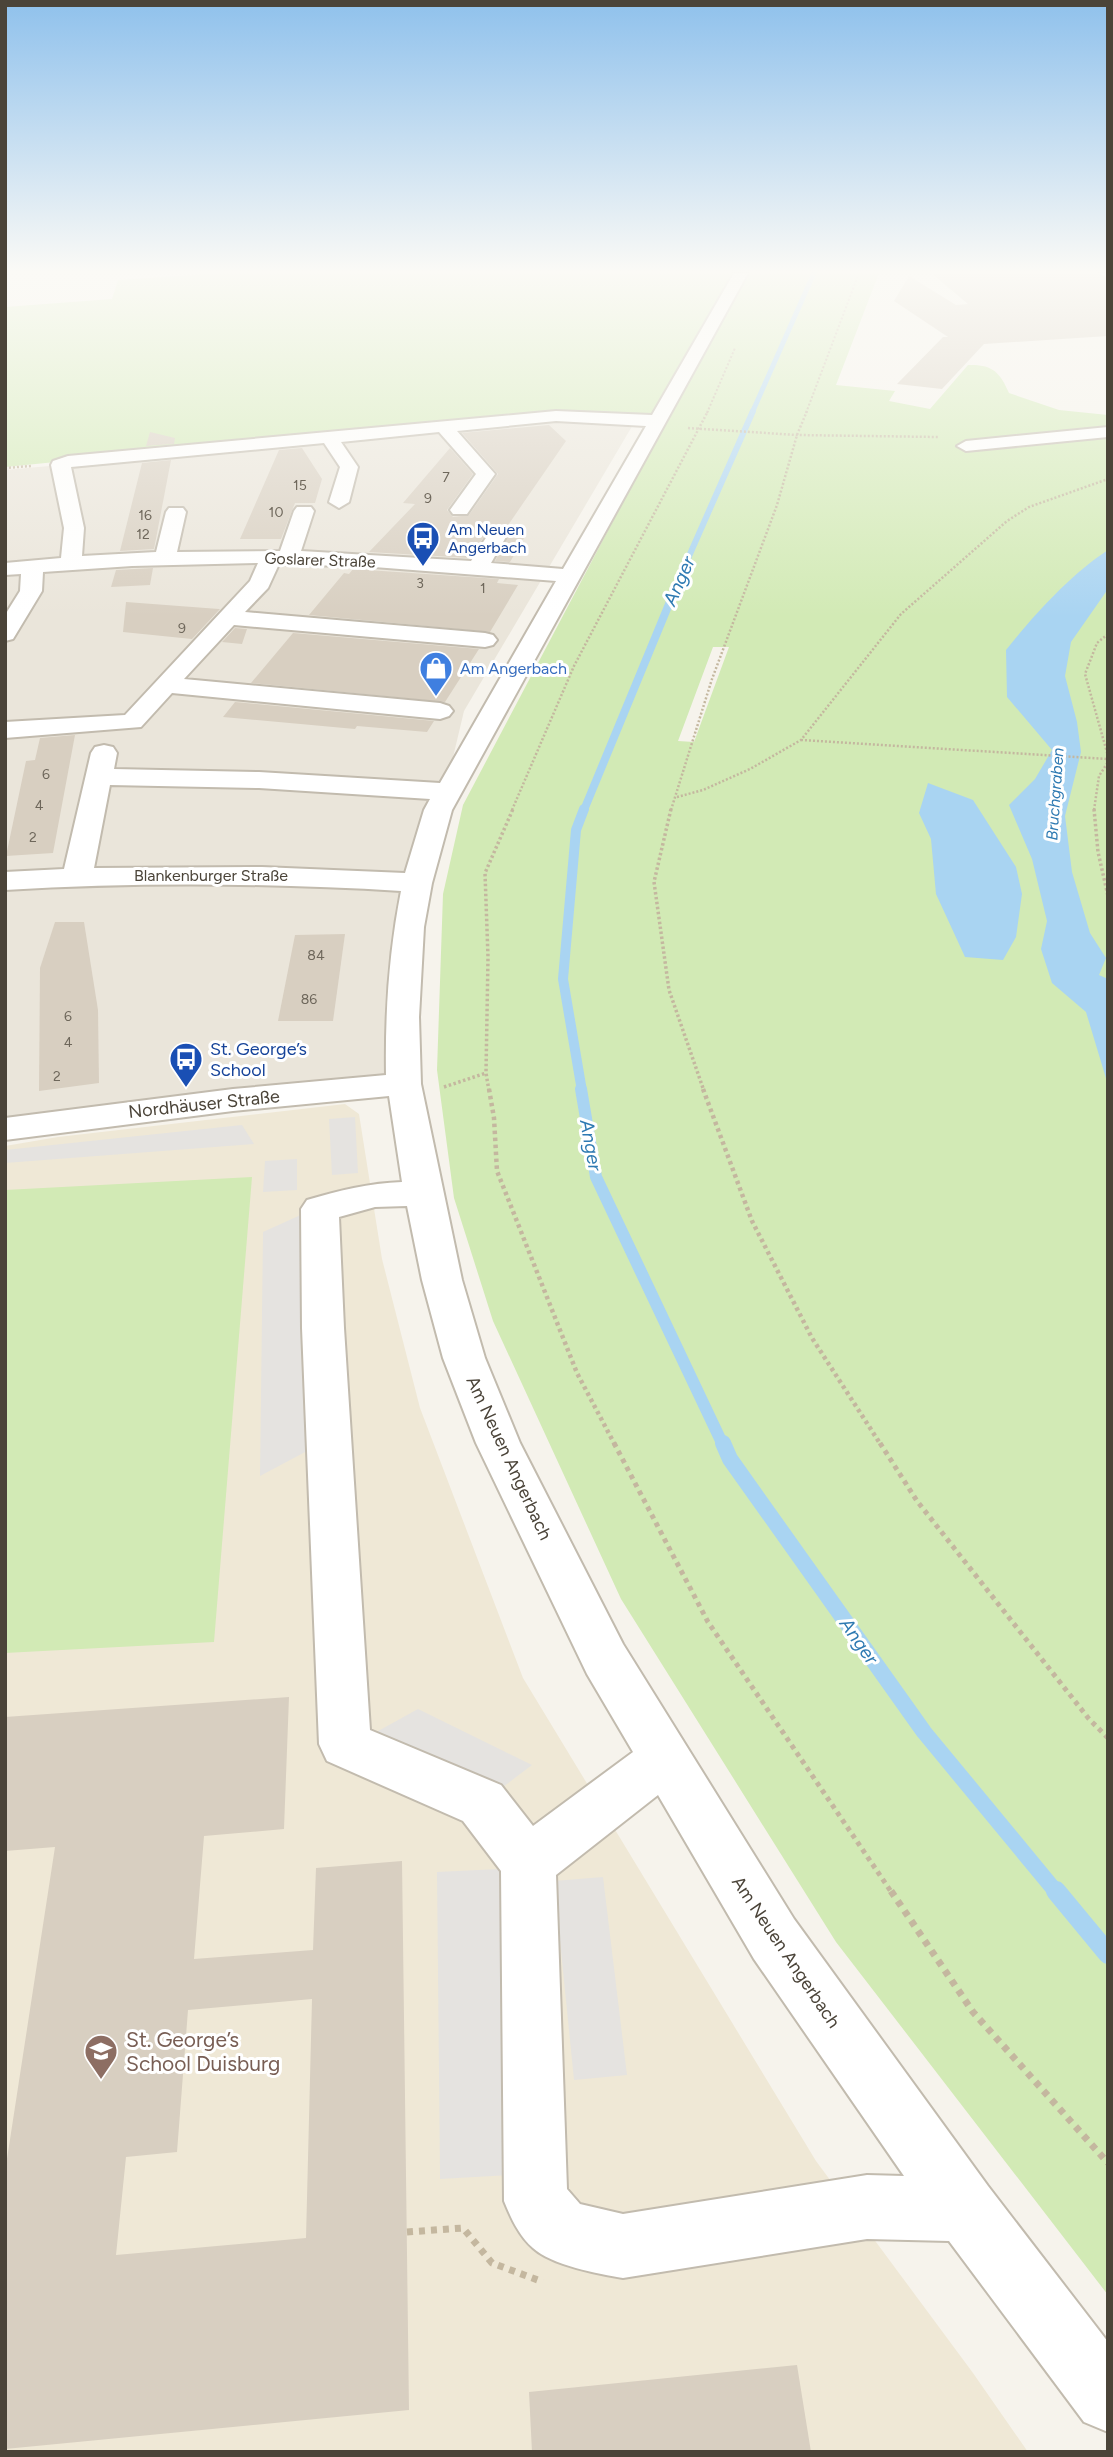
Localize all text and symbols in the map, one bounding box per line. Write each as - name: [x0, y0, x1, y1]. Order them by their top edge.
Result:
- house number: 7: [442, 469, 450, 486]
- house number: 15: [293, 477, 307, 494]
- house number: 9: [424, 490, 432, 507]
- house number: 10: [269, 504, 283, 521]
- house number: 16: [138, 507, 152, 524]
- bus stop icon: Am Neuen Angerbach: [404, 519, 442, 568]
- place label: Am Neuen Angerbach: [448, 520, 526, 557]
- house number: 12: [136, 526, 150, 543]
- street label: Goslarer Straße: [264, 549, 376, 571]
- water label: Anger: [658, 552, 700, 610]
- house number: 3: [416, 575, 424, 592]
- house number: 1: [480, 580, 486, 597]
- house number: 9: [178, 620, 186, 637]
- shop icon: Am Angerbach: [417, 649, 455, 698]
- place label: Am Angerbach: [460, 659, 567, 678]
- water label: Bruchgraben: [1042, 747, 1068, 841]
- house number: 6: [42, 766, 50, 783]
- house number: 4: [35, 797, 44, 814]
- house number: 2: [29, 829, 37, 846]
- street label: Blankenburger Straße: [134, 866, 288, 885]
- house number: 84: [307, 947, 325, 964]
- house number: 86: [301, 991, 317, 1008]
- house number: 6: [64, 1008, 72, 1025]
- house number: 4: [64, 1034, 73, 1051]
- place label: St. George’s School: [210, 1038, 307, 1081]
- bus stop icon: St. George’s School: [167, 1040, 205, 1089]
- house number: 2: [53, 1068, 61, 1085]
- street label: Nordhäuser Straße: [127, 1085, 281, 1123]
- water label: Anger: [575, 1117, 607, 1173]
- street label: Am Neuen Angerbach: [461, 1373, 557, 1543]
- water label: Anger: [834, 1612, 884, 1669]
- street label: Am Neuen Angerbach: [727, 1872, 845, 2032]
- place label: St. George’s School Duisburg: [126, 2027, 280, 2076]
- school or university icon: St. George’s School Duisburg: [82, 2032, 120, 2081]

